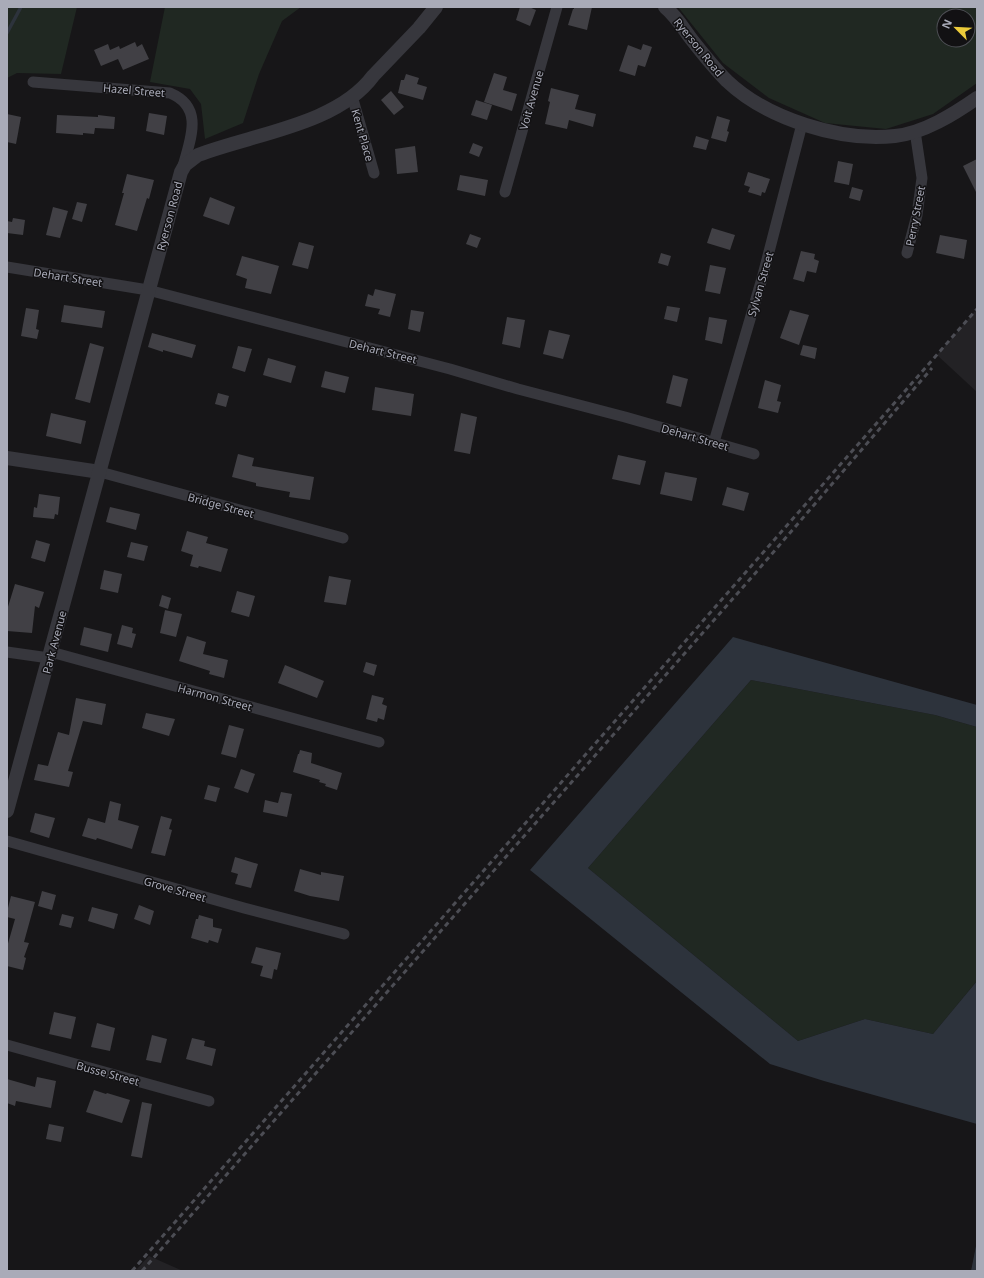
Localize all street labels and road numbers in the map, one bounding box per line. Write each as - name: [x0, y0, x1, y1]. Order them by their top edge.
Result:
- street label: Ryerson Road: [671, 15, 727, 79]
- street label: Voit Avenue: [515, 68, 547, 132]
- street label: Hazel Street: [102, 80, 166, 100]
- street label: Kent Place: [348, 107, 378, 163]
- street label: Ryerson Road: [153, 180, 185, 252]
- street label: Perry Street: [902, 185, 928, 247]
- street label: Sylvan Street: [744, 250, 776, 318]
- street label: Dehart Street: [33, 264, 103, 290]
- street label: Dehart Street: [348, 335, 418, 367]
- street label: Dehart Street: [660, 420, 730, 454]
- street label: Bridge Street: [186, 489, 256, 521]
- street label: Park Avenue: [38, 609, 70, 675]
- street label: Harmon Street: [176, 680, 254, 714]
- street label: Grove Street: [142, 873, 208, 905]
- street label: Busse Street: [75, 1057, 141, 1089]

